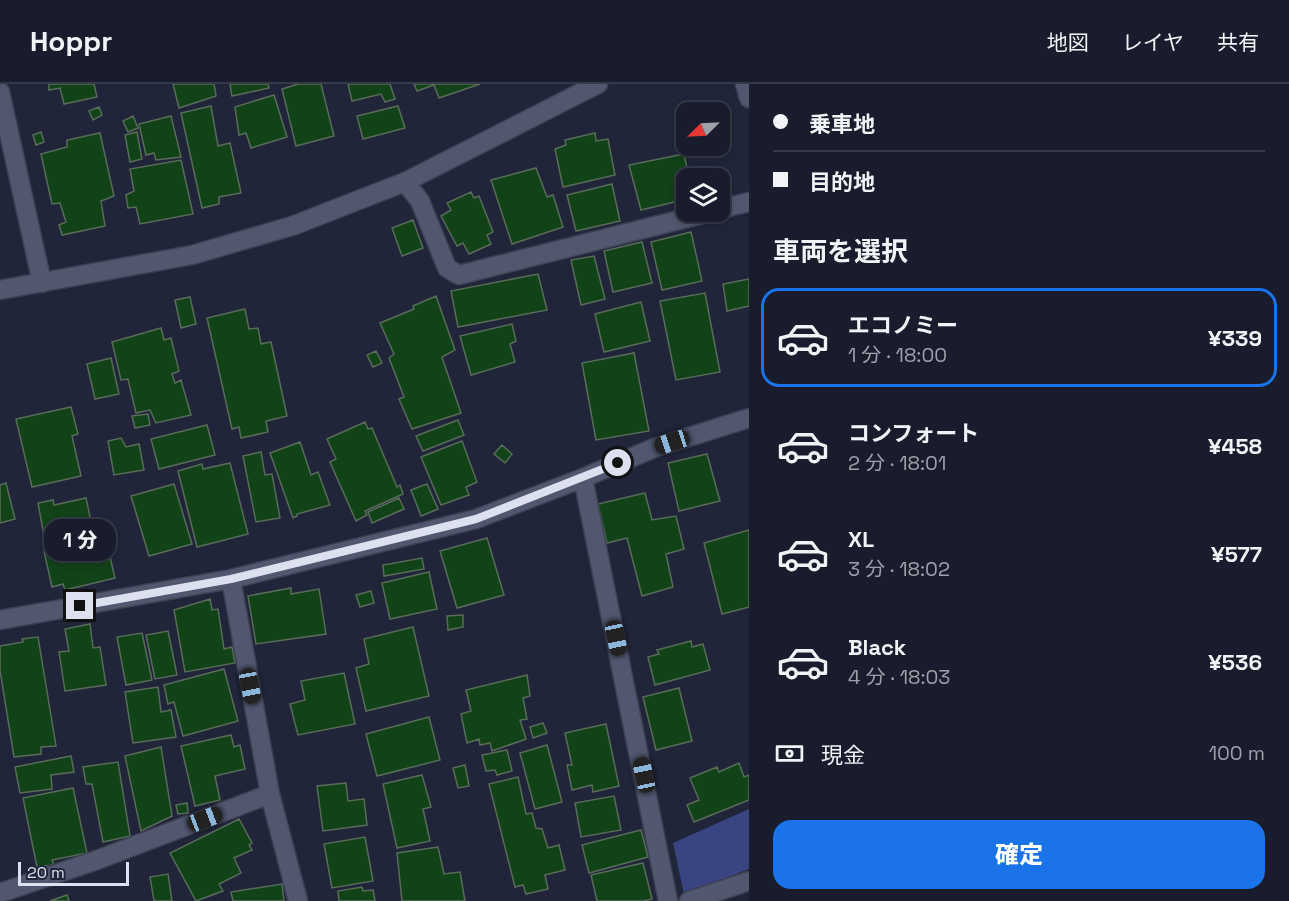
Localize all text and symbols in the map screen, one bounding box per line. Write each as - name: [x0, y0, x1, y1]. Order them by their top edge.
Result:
- text: Hoppr: [30, 23, 112, 59]
- text: 地図: [1047, 29, 1089, 56]
- text: レイヤ: [1122, 29, 1184, 56]
- text: 共有: [1217, 29, 1259, 56]
- north arrow: [676, 102, 730, 156]
- map controls: [676, 102, 730, 222]
- text: 乗車地: [809, 110, 875, 138]
- button: layers: [676, 168, 730, 222]
- text: 目的地: [809, 168, 875, 196]
- text: 車両を選択: [773, 234, 908, 269]
- icon: car: [776, 311, 830, 365]
- text: エコノミー: [848, 311, 958, 339]
- text: ¥339: [1208, 324, 1262, 352]
- text: 1 分 · 18:00: [848, 342, 947, 368]
- icon: car: [776, 419, 830, 473]
- text: コンフォート: [848, 419, 979, 447]
- car: [652, 428, 692, 456]
- text: ¥458: [1208, 432, 1262, 460]
- route start: [604, 449, 631, 476]
- text: 2 分 · 18:01: [848, 450, 946, 476]
- callout: 1 分: [44, 519, 116, 561]
- text: XL: [848, 525, 874, 553]
- text: 1 分: [63, 527, 97, 553]
- icon: car: [776, 527, 830, 581]
- text: ¥577: [1211, 540, 1262, 568]
- text: 3 分 · 18:02: [848, 556, 950, 582]
- route end: [66, 592, 93, 619]
- car: [603, 619, 629, 657]
- text: Black: [848, 633, 906, 661]
- icon: car: [776, 635, 830, 689]
- text: ¥536: [1208, 648, 1262, 676]
- text: 4 分 · 18:03: [848, 664, 950, 690]
- car: [238, 667, 262, 705]
- icon: cash: [773, 737, 806, 770]
- text: 100 m: [1209, 740, 1265, 766]
- text: 現金: [821, 741, 865, 769]
- car: [631, 756, 657, 794]
- car: [185, 804, 225, 834]
- button: 確定: [773, 820, 1265, 889]
- scale bar: [18, 859, 129, 886]
- text: 20 m: [27, 862, 65, 883]

